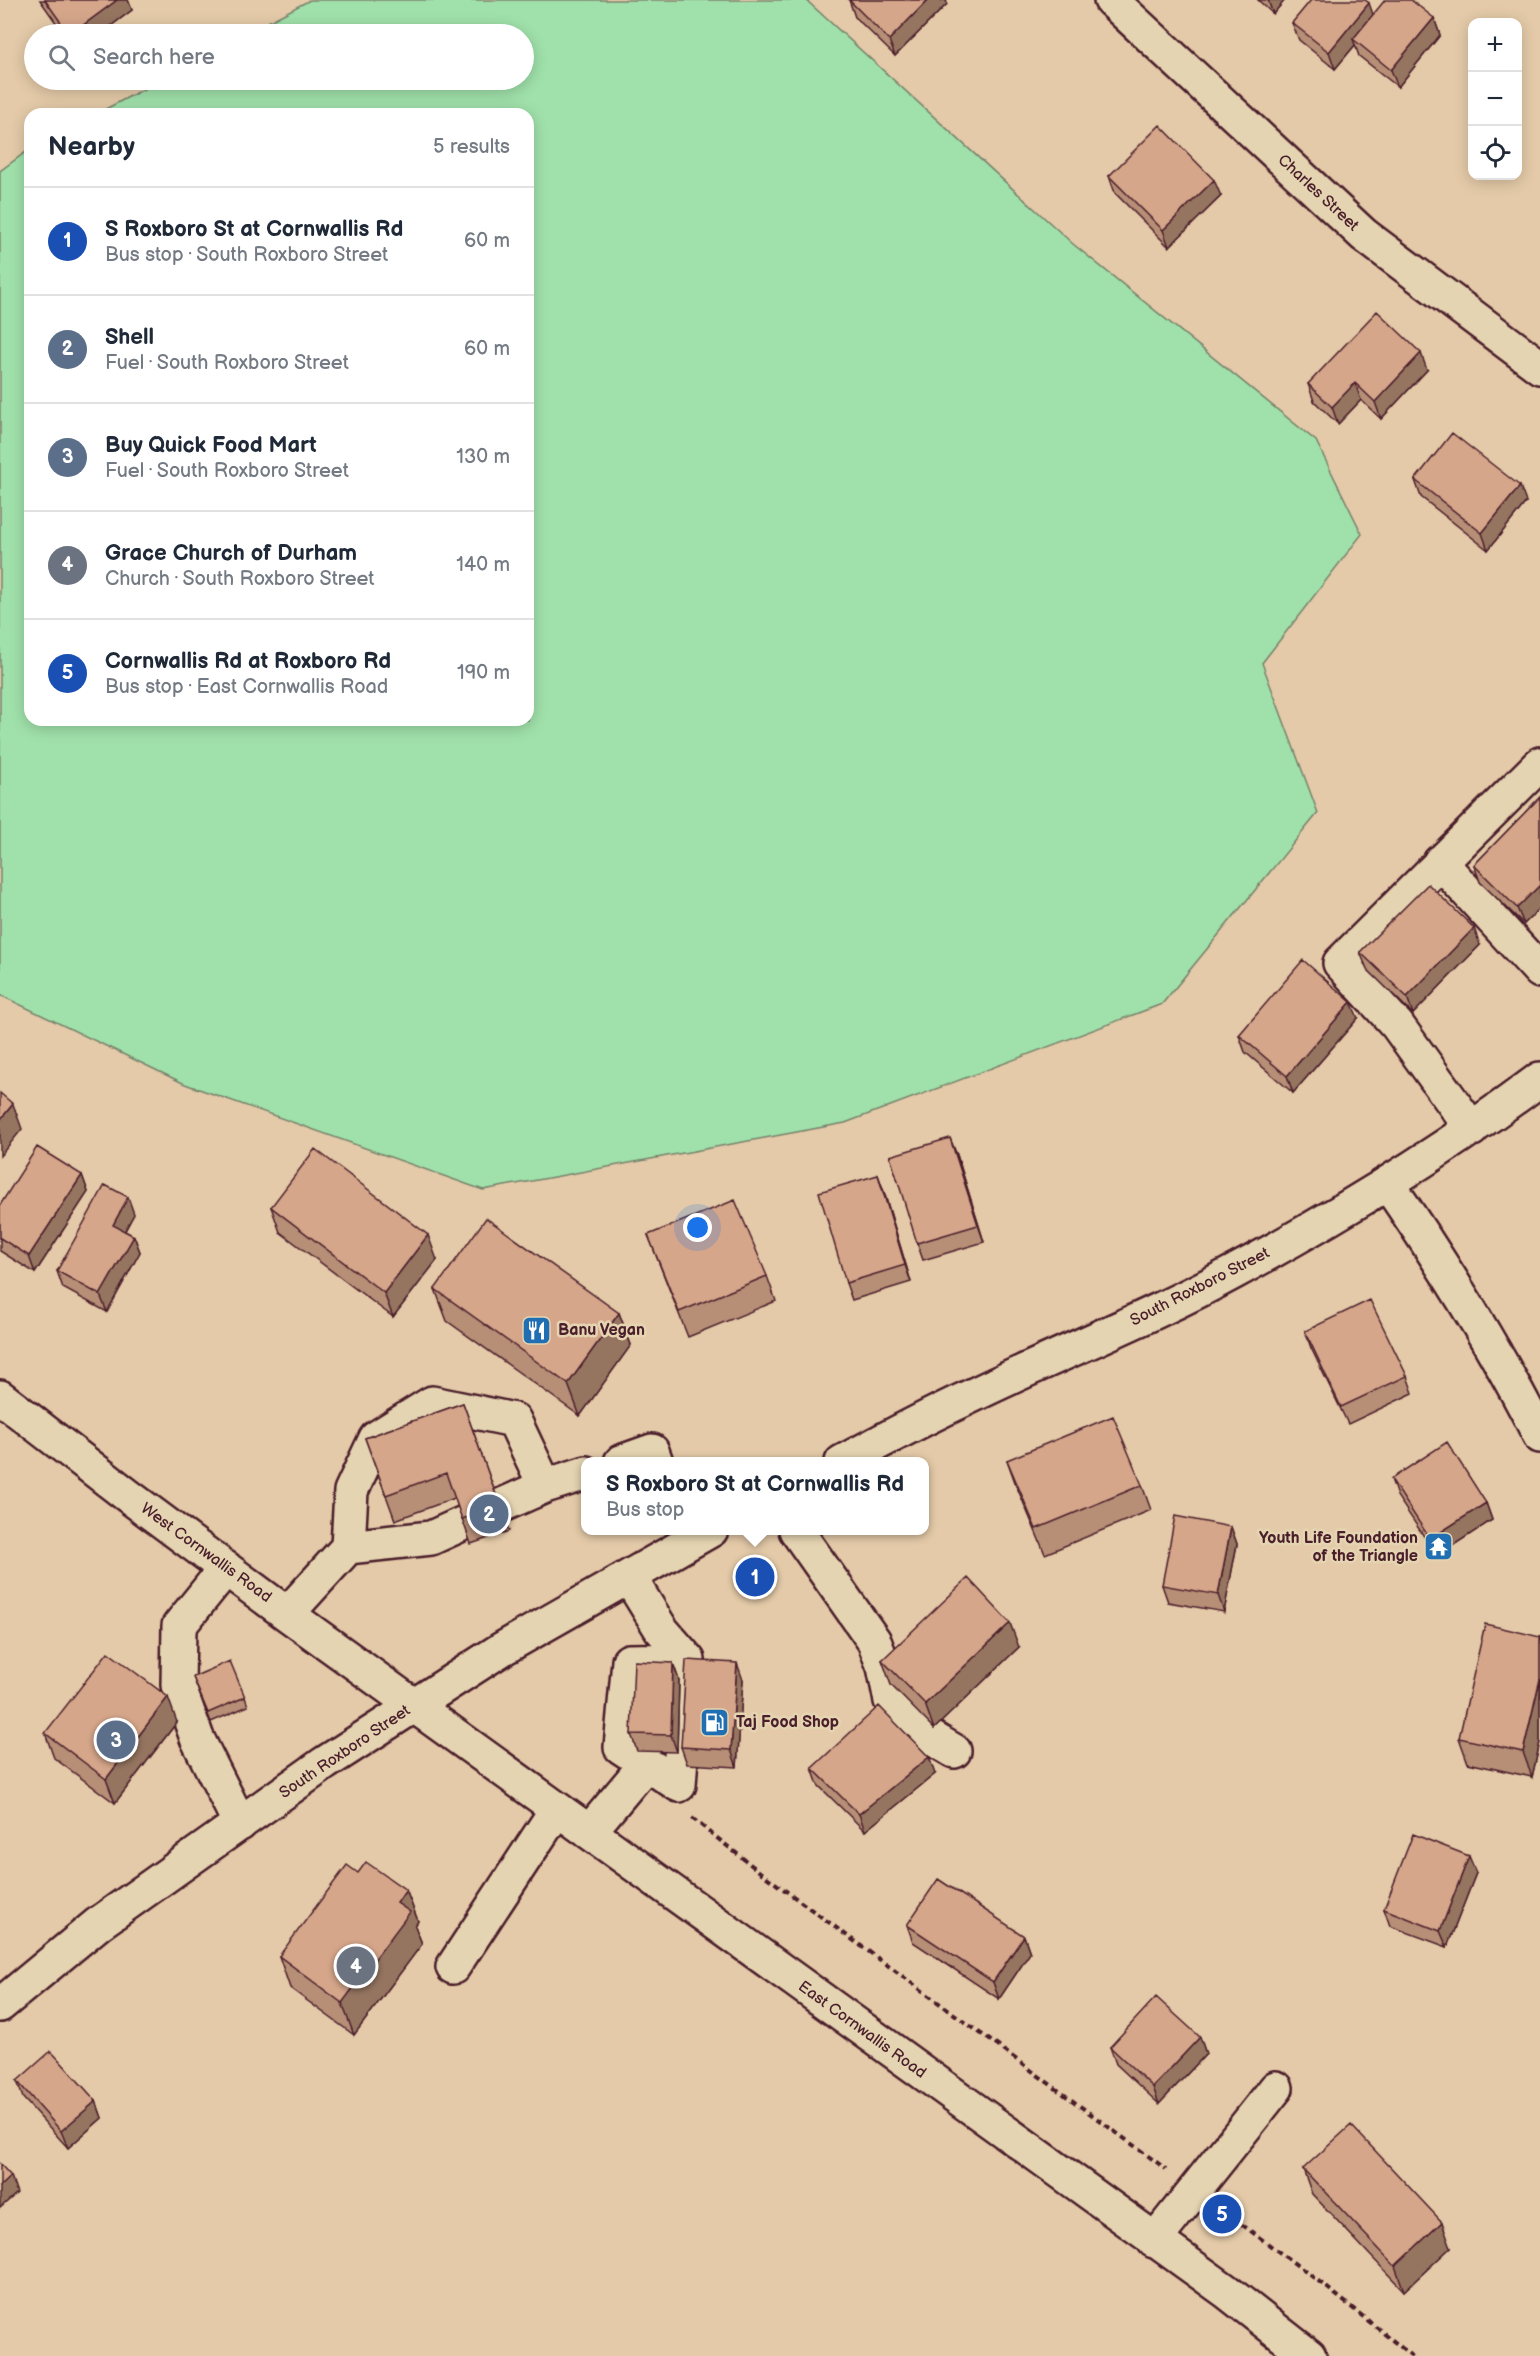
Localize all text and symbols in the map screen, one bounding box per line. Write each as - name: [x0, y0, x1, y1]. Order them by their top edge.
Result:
- map controls: [1468, 18, 1522, 180]
- button: +: [1468, 18, 1522, 72]
- search box: [24, 24, 534, 90]
- icon: search: [45, 41, 78, 74]
- text: Search here: [93, 44, 215, 71]
- button: −: [1468, 72, 1522, 126]
- button: locate: [1468, 126, 1522, 180]
- text: Nearby: [48, 132, 135, 163]
- text: 5 results: [433, 135, 510, 159]
- street label: Charles Street: [1274, 151, 1363, 235]
- text: S Roxboro St at Cornwallis Rd: [105, 216, 403, 243]
- text: 1: [63, 229, 72, 253]
- text: 60 m: [464, 229, 510, 253]
- text: Bus stop · South Roxboro Street: [105, 243, 388, 267]
- text: Shell: [105, 324, 154, 351]
- text: 2: [62, 337, 73, 361]
- text: 60 m: [464, 337, 510, 361]
- text: Fuel · South Roxboro Street: [105, 351, 349, 375]
- text: Buy Quick Food Mart: [105, 432, 317, 459]
- text: 3: [62, 445, 73, 469]
- text: 130 m: [456, 445, 510, 469]
- text: Fuel · South Roxboro Street: [105, 459, 349, 483]
- text: Grace Church of Durham: [105, 540, 357, 567]
- text: 4: [62, 553, 73, 577]
- text: 140 m: [456, 553, 510, 577]
- text: Church · South Roxboro Street: [105, 567, 375, 591]
- text: Cornwallis Rd at Roxboro Rd: [105, 648, 391, 675]
- text: 5: [62, 661, 73, 685]
- text: 190 m: [457, 661, 510, 685]
- text: Bus stop · East Cornwallis Road: [105, 675, 388, 699]
- your location: [683, 1213, 712, 1242]
- street label: South Roxboro Street: [1127, 1244, 1273, 1330]
- restaurant icon: Banu Vegan: [521, 1314, 553, 1346]
- place label: Banu Vegan: [558, 1321, 645, 1340]
- popup: [581, 1457, 929, 1535]
- text: S Roxboro St at Cornwallis Rd: [606, 1471, 904, 1498]
- pin: 2: [470, 1492, 508, 1537]
- text: Bus stop: [606, 1498, 684, 1522]
- street label: West Cornwallis Road: [137, 1499, 275, 1607]
- place label: Youth Life Foundation of the Triangle: [1259, 1529, 1418, 1566]
- temple icon: Youth Life Foundation of the Triangle: [1423, 1531, 1455, 1563]
- pin: 1: [736, 1554, 774, 1600]
- street label: South Roxboro Street: [276, 1701, 414, 1803]
- fuel station icon: Taj Food Shop: [699, 1706, 731, 1738]
- place label: Taj Food Shop: [736, 1713, 839, 1732]
- pin: 3: [96, 1718, 136, 1762]
- pin: 4: [336, 1944, 376, 1988]
- street label: East Cornwallis Road: [794, 1977, 930, 2083]
- pin: 5: [1202, 2192, 1242, 2236]

